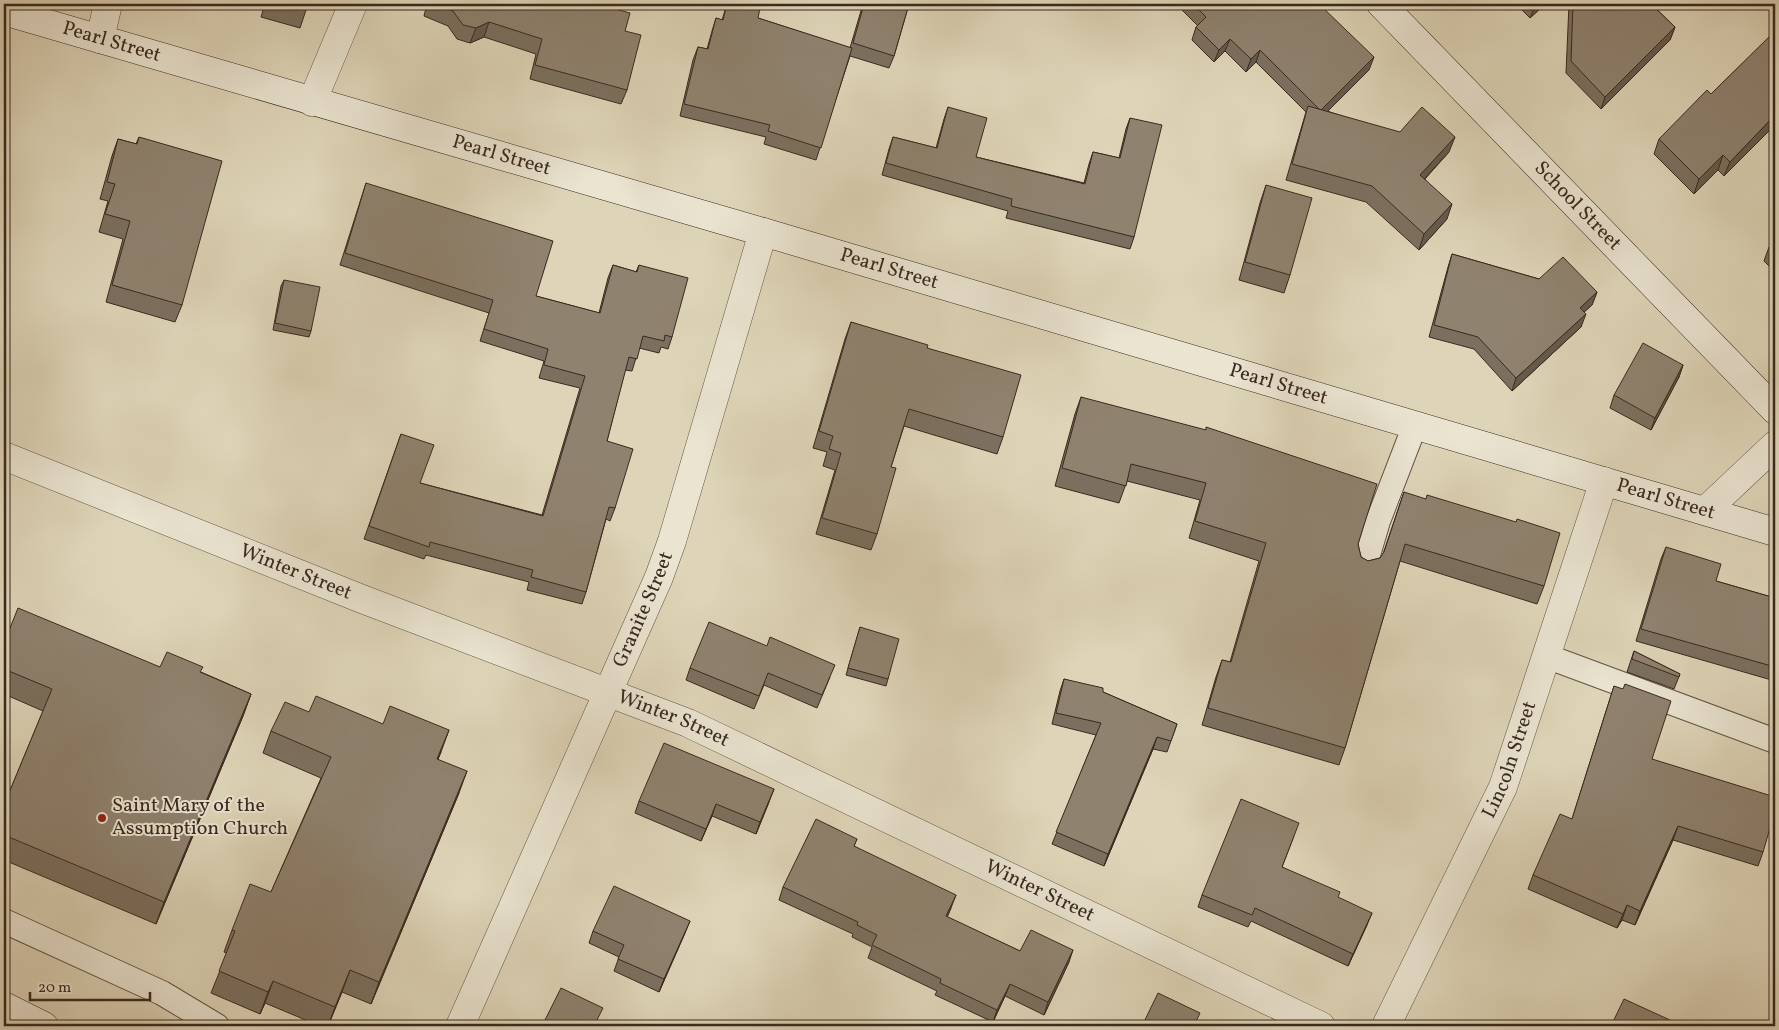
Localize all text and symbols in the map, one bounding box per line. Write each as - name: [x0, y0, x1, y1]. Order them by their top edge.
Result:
- street label: Pearl Street: [59, 15, 164, 70]
- street label: Pearl Street: [449, 128, 554, 183]
- street label: School Street: [1527, 155, 1627, 257]
- street label: Pearl Street: [836, 242, 942, 297]
- street label: Pearl Street: [1226, 357, 1331, 413]
- street label: Pearl Street: [1613, 472, 1718, 527]
- street label: Winter Street: [235, 537, 356, 607]
- street label: Granite Street: [606, 548, 681, 672]
- street label: Winter Street: [613, 683, 734, 755]
- street label: Lincoln Street: [1476, 698, 1544, 823]
- place label: Saint Mary of the Assumption Church: [112, 792, 288, 843]
- marker: Saint Mary of the Assumption Church: [96, 812, 108, 824]
- street label: Winter Street: [980, 853, 1099, 929]
- scale bar: [30, 970, 150, 1002]
- text: 20 m: [38, 978, 71, 999]

